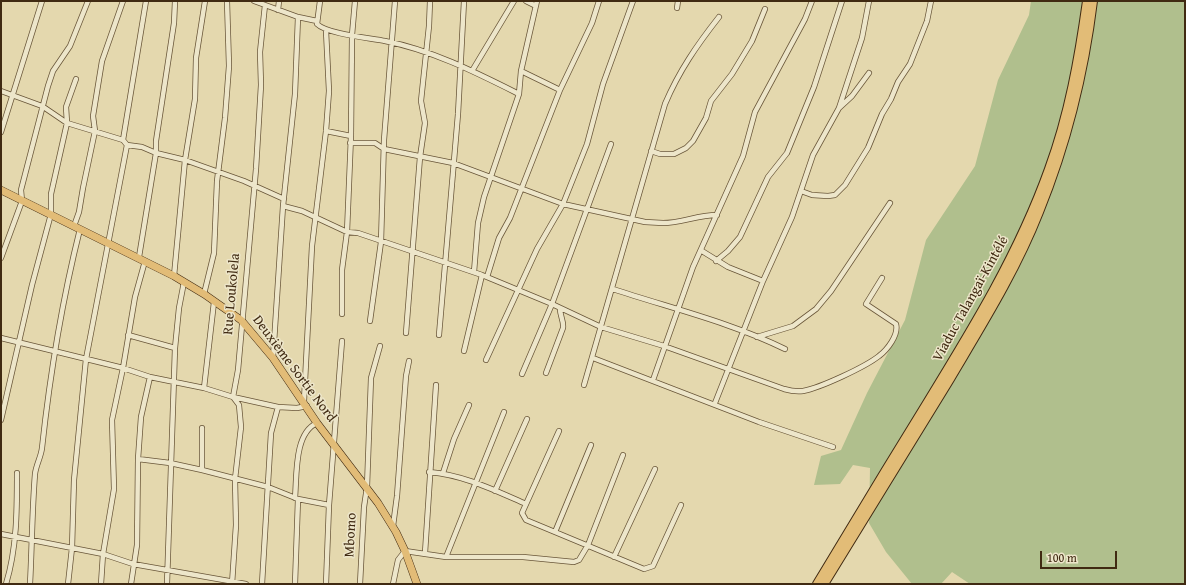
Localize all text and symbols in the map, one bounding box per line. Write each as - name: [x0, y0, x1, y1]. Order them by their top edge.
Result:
- street label: Viaduc Talangaï-Kintélé: [930, 233, 1012, 365]
- street label: Rue Loukolela: [220, 253, 244, 335]
- street label: Deuxième Sortie Nord: [248, 312, 340, 426]
- street label: Mbomo: [341, 512, 361, 558]
- scale bar: [1042, 543, 1119, 569]
- text: 100 m: [1047, 549, 1077, 566]

